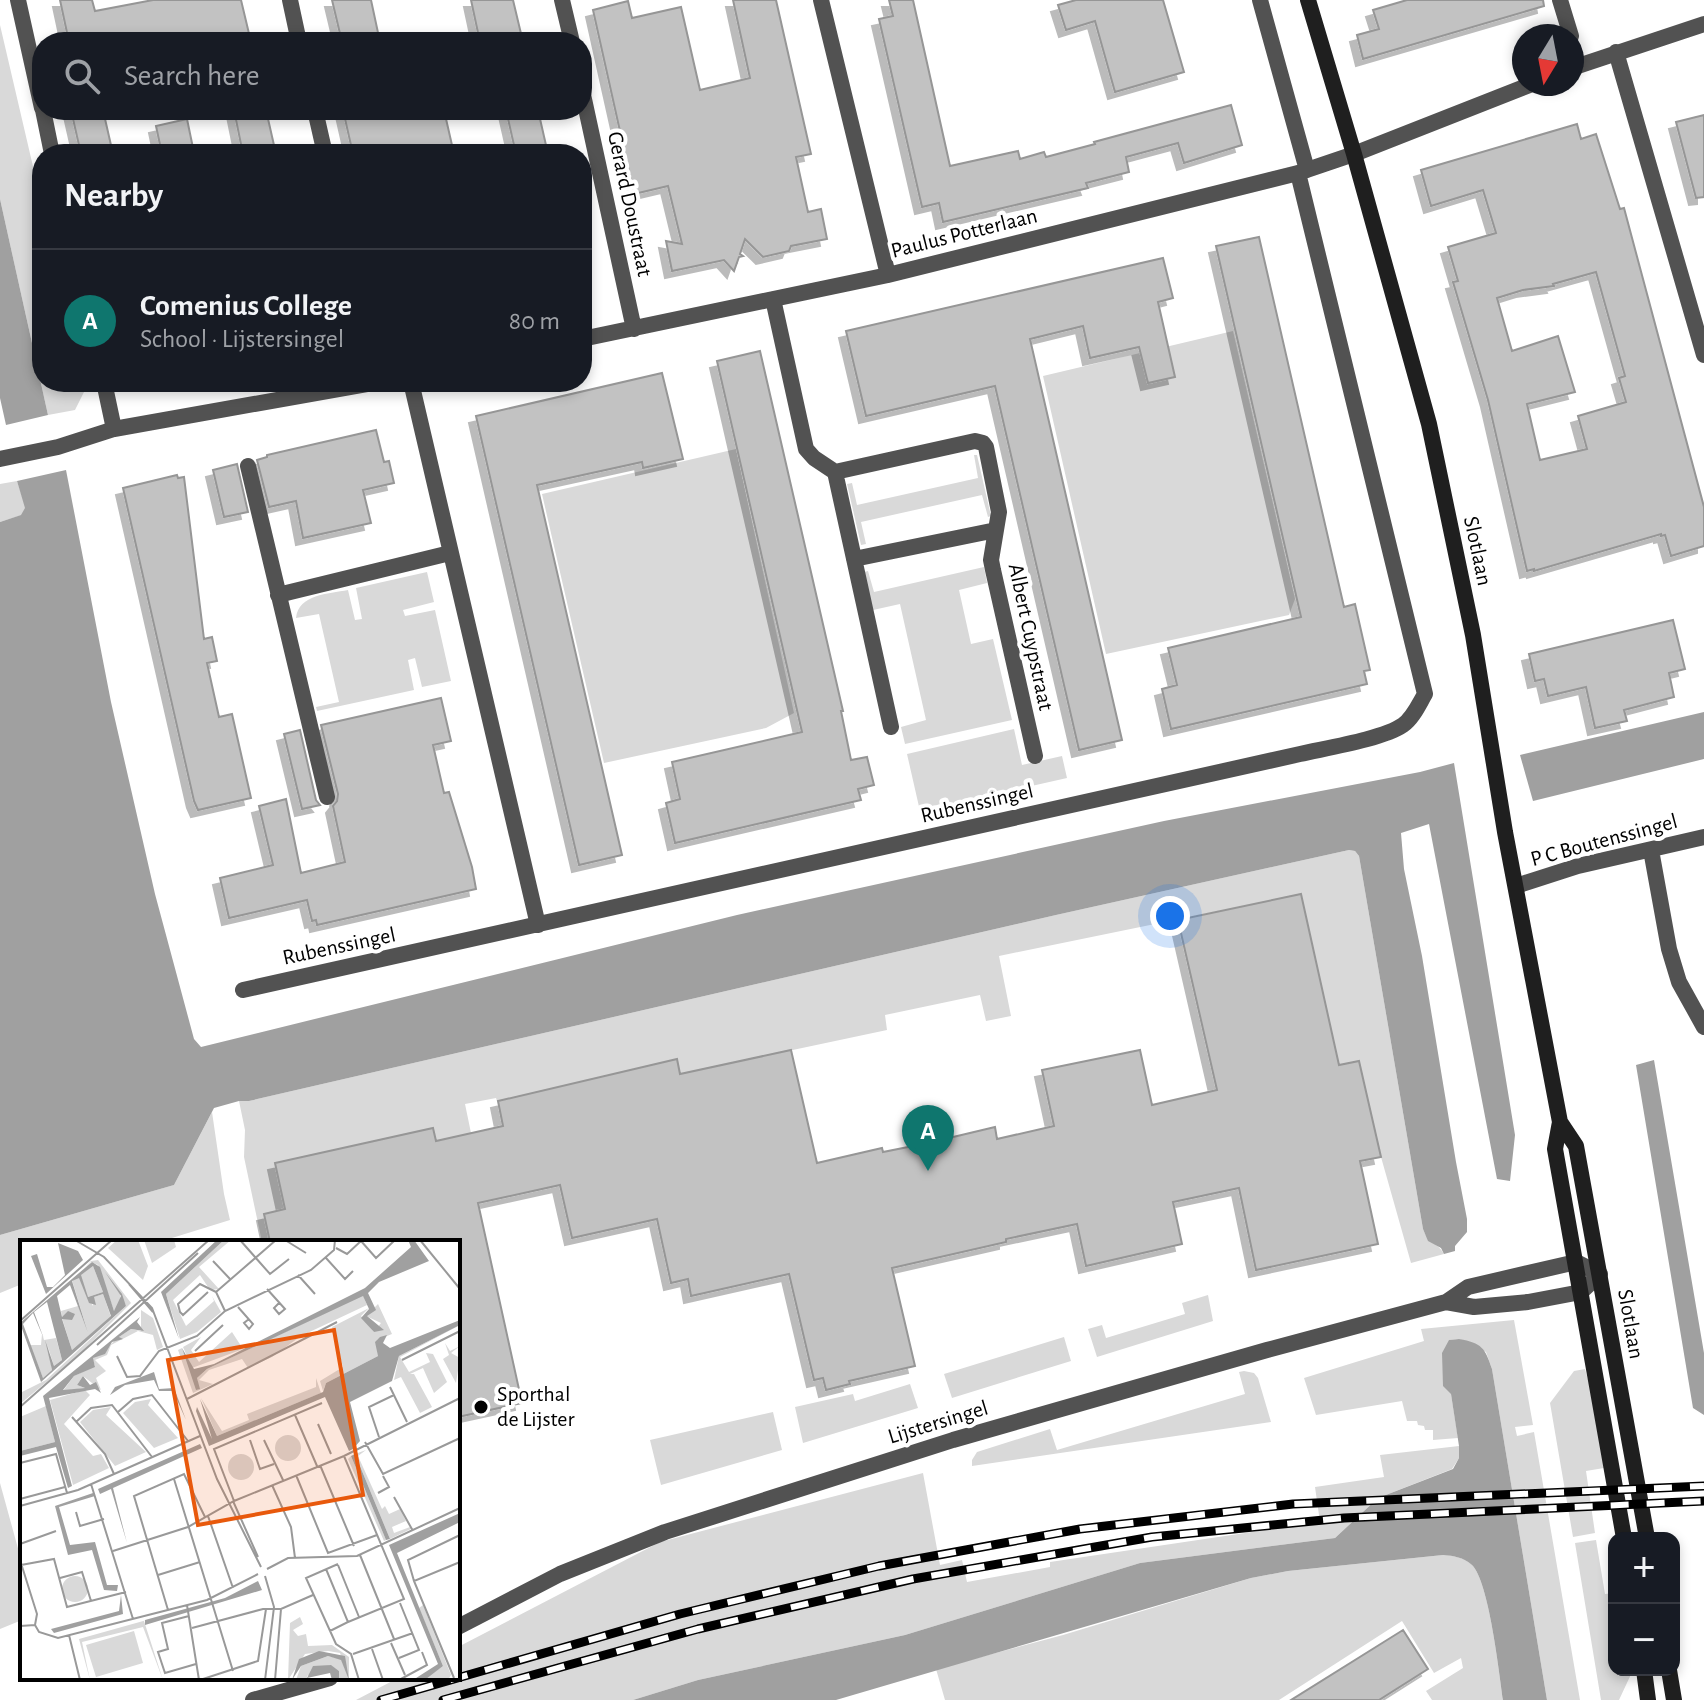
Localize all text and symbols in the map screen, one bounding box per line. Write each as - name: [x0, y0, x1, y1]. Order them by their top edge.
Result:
- north arrow: [1512, 24, 1584, 96]
- search box: [32, 32, 592, 120]
- icon: search: [60, 54, 104, 98]
- text: Search here: [124, 61, 260, 91]
- street label: Gerard Doustraat: [604, 130, 656, 278]
- text: Nearby: [64, 179, 163, 213]
- street label: Paulus Potterlaan: [889, 204, 1039, 262]
- text: Comenius College: [140, 291, 352, 321]
- text: A: [82, 308, 98, 334]
- text: 80 m: [509, 308, 560, 334]
- text: School · Lijstersingel: [140, 326, 344, 352]
- street label: Slotlaan: [1460, 514, 1496, 588]
- street label: Albert Cuypstraat: [1005, 562, 1057, 712]
- street label: Rubenssingel: [918, 779, 1036, 827]
- street label: P C Boutenssingel: [1528, 810, 1680, 870]
- your location: [1150, 896, 1190, 936]
- street label: Rubenssingel: [280, 923, 398, 969]
- pin: A: [902, 1105, 954, 1171]
- inset map: [20, 1240, 460, 1680]
- street label: Slotlaan: [1614, 1287, 1648, 1361]
- place label: Sporthal de Lijster: [497, 1383, 575, 1430]
- street label: Lijstersingel: [885, 1396, 991, 1448]
- marker: Sporthal de Lijster: [472, 1398, 490, 1416]
- map controls: [1608, 1532, 1680, 1676]
- button: +: [1608, 1532, 1680, 1604]
- button: −: [1608, 1604, 1680, 1676]

